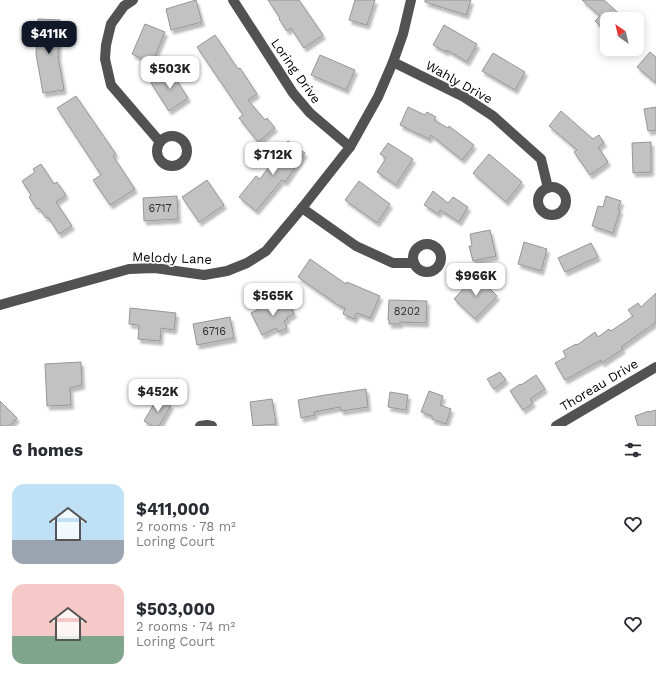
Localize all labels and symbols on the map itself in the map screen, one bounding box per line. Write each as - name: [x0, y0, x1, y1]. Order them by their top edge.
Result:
- north arrow: [600, 12, 644, 56]
- pin: $411K: [21, 21, 77, 55]
- street label: Loring Drive: [268, 36, 324, 106]
- pin: $503K: [142, 56, 198, 90]
- street label: Wahly Drive: [423, 57, 495, 107]
- pin: $712K: [245, 142, 301, 176]
- house number: 6717: [148, 202, 172, 215]
- street label: Melody Lane: [132, 249, 212, 267]
- pin: $966K: [448, 263, 504, 297]
- pin: $565K: [245, 283, 301, 317]
- house number: 8202: [394, 305, 420, 318]
- house number: 6716: [202, 325, 226, 338]
- street label: Thoreau Drive: [557, 356, 641, 414]
- pin: $452K: [130, 379, 186, 413]

